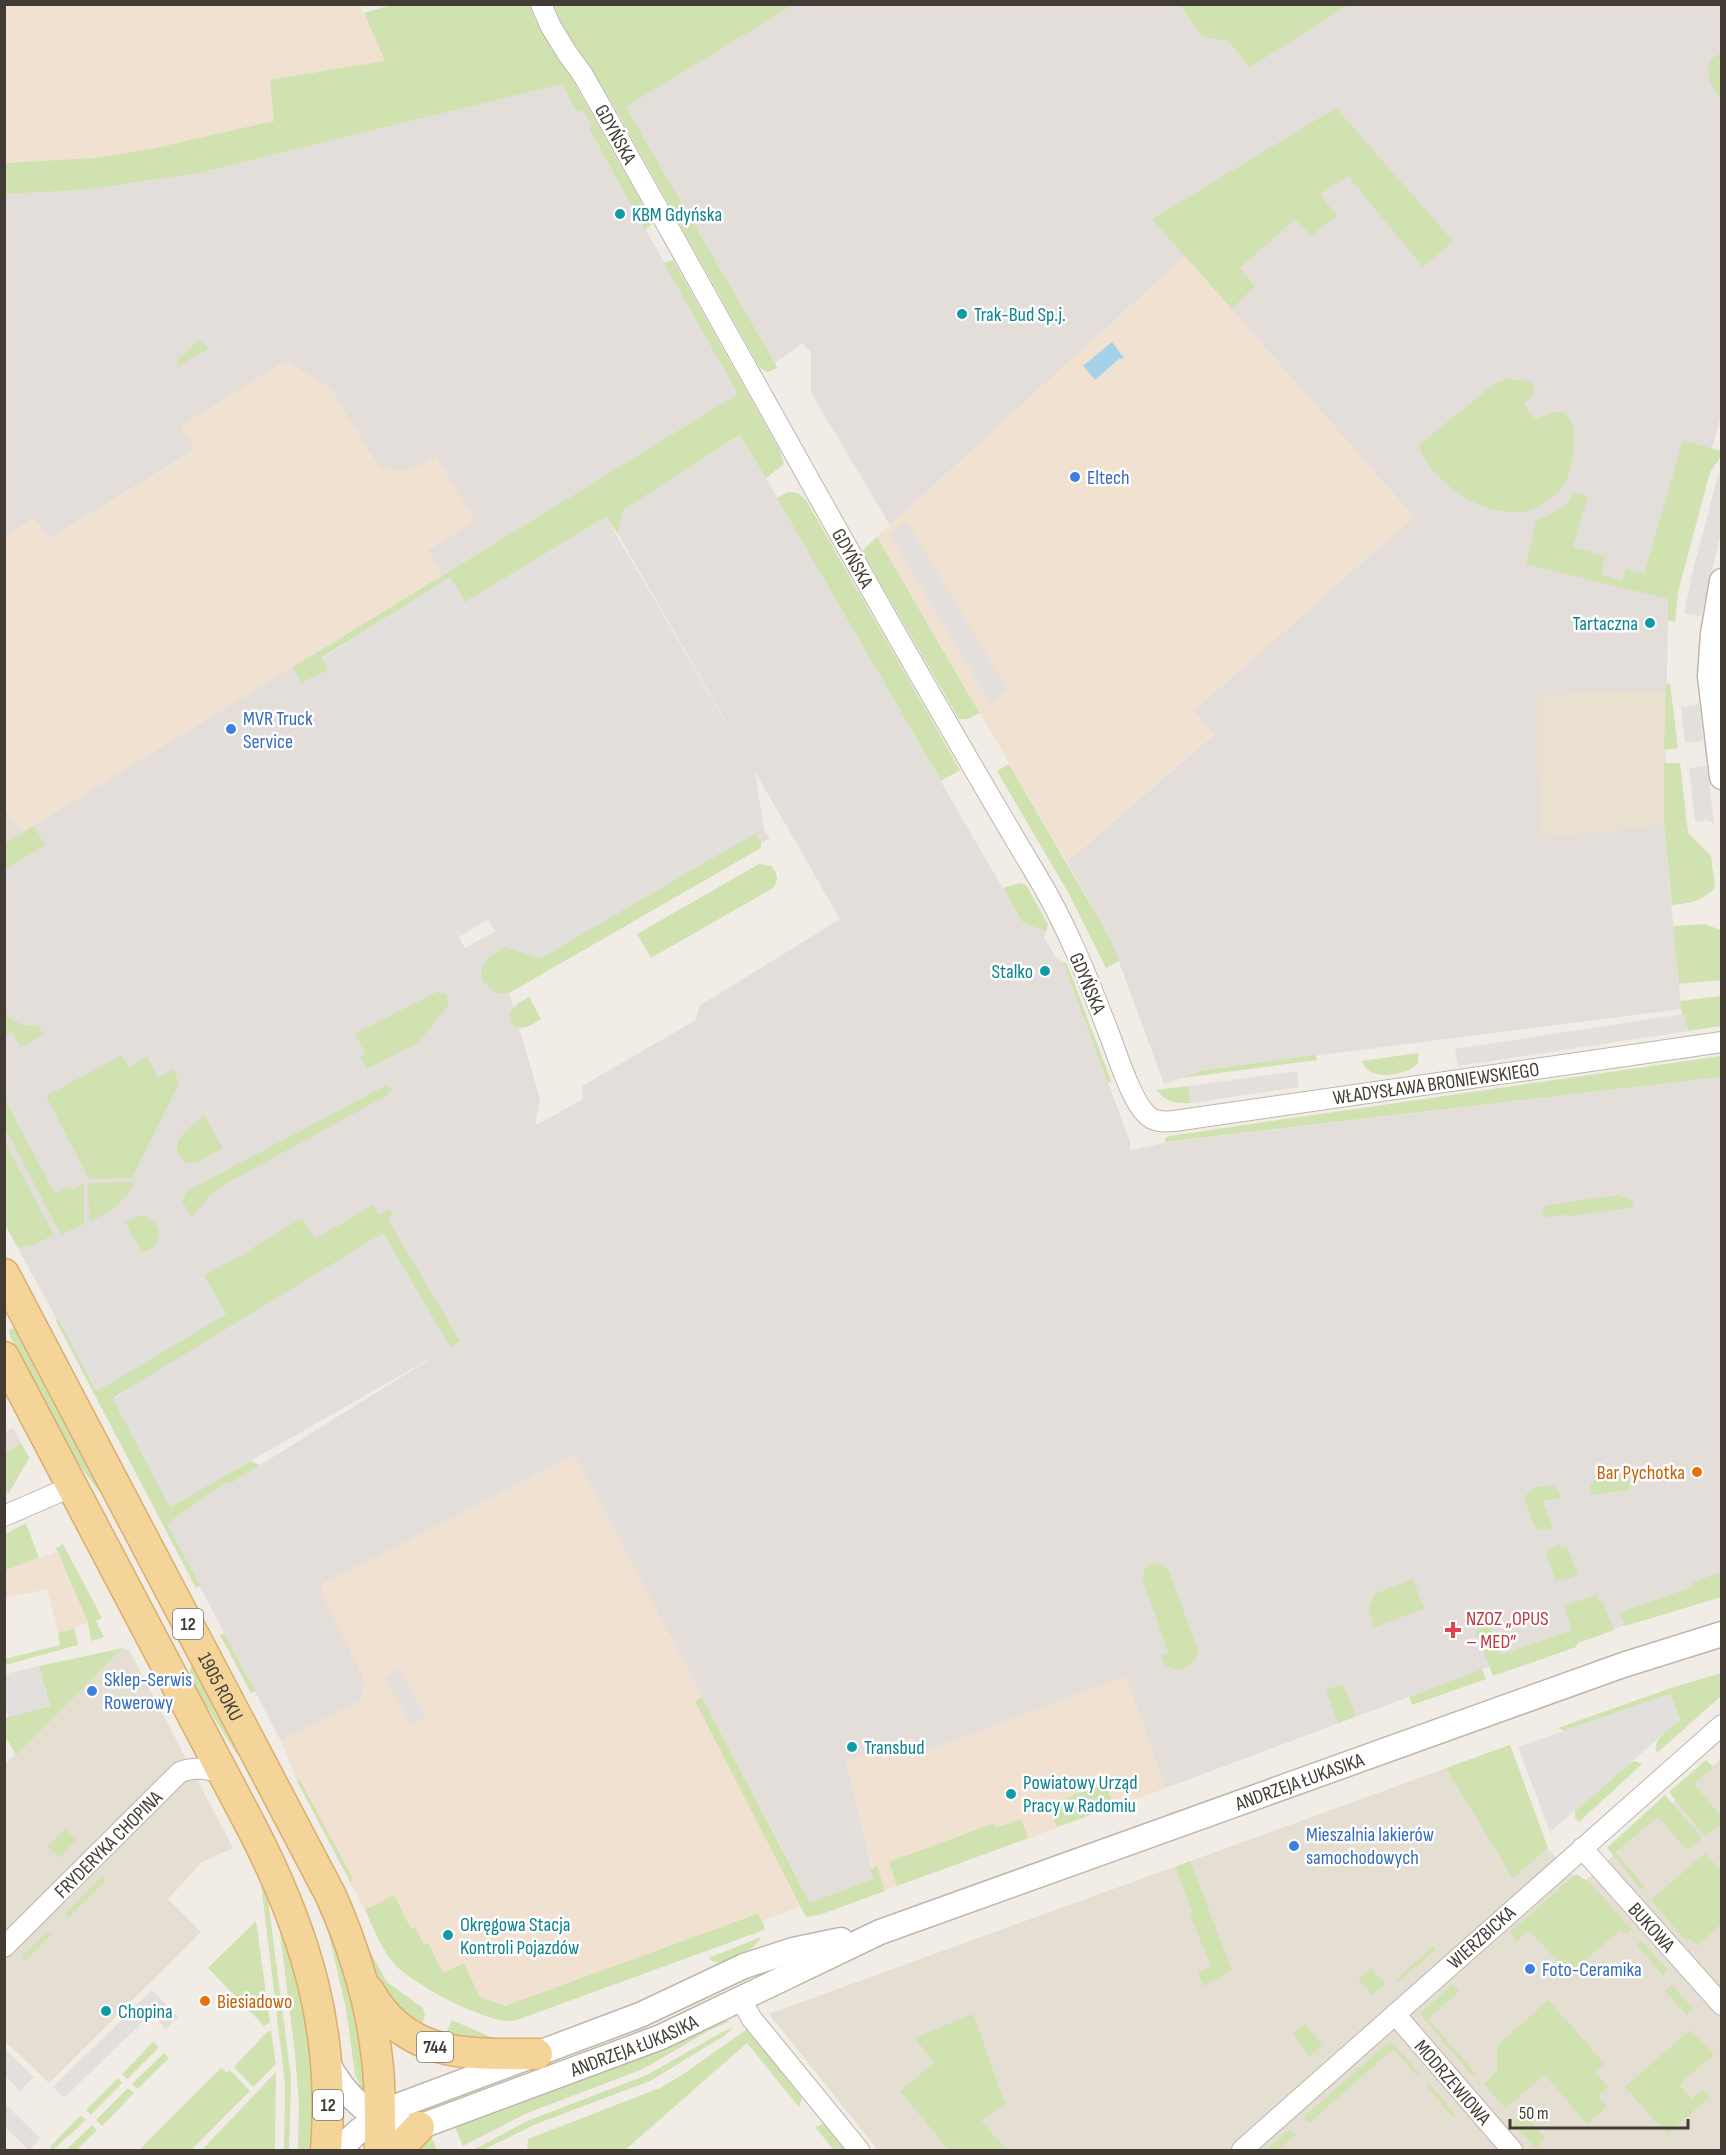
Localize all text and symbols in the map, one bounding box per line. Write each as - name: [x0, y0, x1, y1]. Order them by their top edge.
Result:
- street label: GDYŃSKA: [589, 101, 641, 169]
- place label: KBM Gdyńska: [632, 203, 722, 227]
- marker: KBM Gdyńska: [613, 207, 627, 221]
- place label: Trak-Bud Sp.j.: [974, 303, 1066, 327]
- marker: Trak-Bud Sp.j.: [955, 307, 969, 321]
- place label: Eltech: [1087, 466, 1130, 490]
- marker: Eltech: [1068, 470, 1082, 484]
- street label: GDYŃSKA: [826, 525, 878, 593]
- place label: Tartaczna: [1573, 612, 1638, 636]
- marker: Tartaczna: [1643, 616, 1657, 630]
- place label: MVR Truck Service: [243, 707, 313, 754]
- marker: MVR Truck Service: [224, 722, 238, 736]
- street label: GDYŃSKA: [1063, 949, 1111, 1018]
- place label: Stalko: [991, 960, 1033, 984]
- marker: Stalko: [1038, 964, 1052, 978]
- street label: WŁADYSŁAWA BRONIEWSKIEGO: [1331, 1058, 1541, 1110]
- place label: Bar Pychotka: [1597, 1461, 1685, 1485]
- marker: Bar Pychotka: [1690, 1465, 1704, 1479]
- place label: NZOZ „OPUS – MED”: [1466, 1607, 1549, 1654]
- road number: 12: [173, 1609, 203, 1639]
- marker: NZOZ „OPUS – MED”: [1444, 1621, 1462, 1639]
- street label: 1905 ROKU: [192, 1649, 248, 1725]
- place label: Sklep-Serwis Rowerowy: [104, 1668, 192, 1715]
- marker: Sklep-Serwis Rowerowy: [85, 1684, 99, 1698]
- place label: Transbud: [864, 1736, 925, 1760]
- marker: Transbud: [845, 1740, 859, 1754]
- street label: ANDRZEJA ŁUKASIKA: [1231, 1748, 1368, 1817]
- place label: Powiatowy Urząd Pracy w Radomiu: [1023, 1771, 1137, 1818]
- street label: FRYDERYKA CHOPINA: [50, 1786, 168, 1904]
- marker: Powiatowy Urząd Pracy w Radomiu: [1004, 1787, 1018, 1801]
- place label: Mieszalnia lakierów samochodowych: [1306, 1823, 1434, 1870]
- marker: Mieszalnia lakierów samochodowych: [1287, 1839, 1301, 1853]
- street label: BUKOWA: [1623, 1898, 1680, 1958]
- street label: WIERZBICKA: [1443, 1901, 1521, 1974]
- place label: Okręgowa Stacja Kontroli Pojazdów: [460, 1913, 579, 1960]
- marker: Okręgowa Stacja Kontroli Pojazdów: [441, 1928, 455, 1942]
- place label: Foto-Ceramika: [1542, 1958, 1642, 1982]
- marker: Foto-Ceramika: [1523, 1962, 1537, 1976]
- place label: Biesiadowo: [217, 1990, 292, 2014]
- marker: Biesiadowo: [198, 1994, 212, 2008]
- place label: Chopina: [118, 2000, 173, 2024]
- marker: Chopina: [99, 2004, 113, 2018]
- street label: ANDRZEJA ŁUKASIKA: [566, 2010, 702, 2083]
- road number: 744: [417, 2032, 453, 2062]
- street label: MODRZEWIOWA: [1409, 2035, 1496, 2131]
- road number: 12: [313, 2090, 343, 2120]
- scale bar: [1510, 2092, 1688, 2130]
- text: 50 m: [1519, 2103, 1549, 2124]

